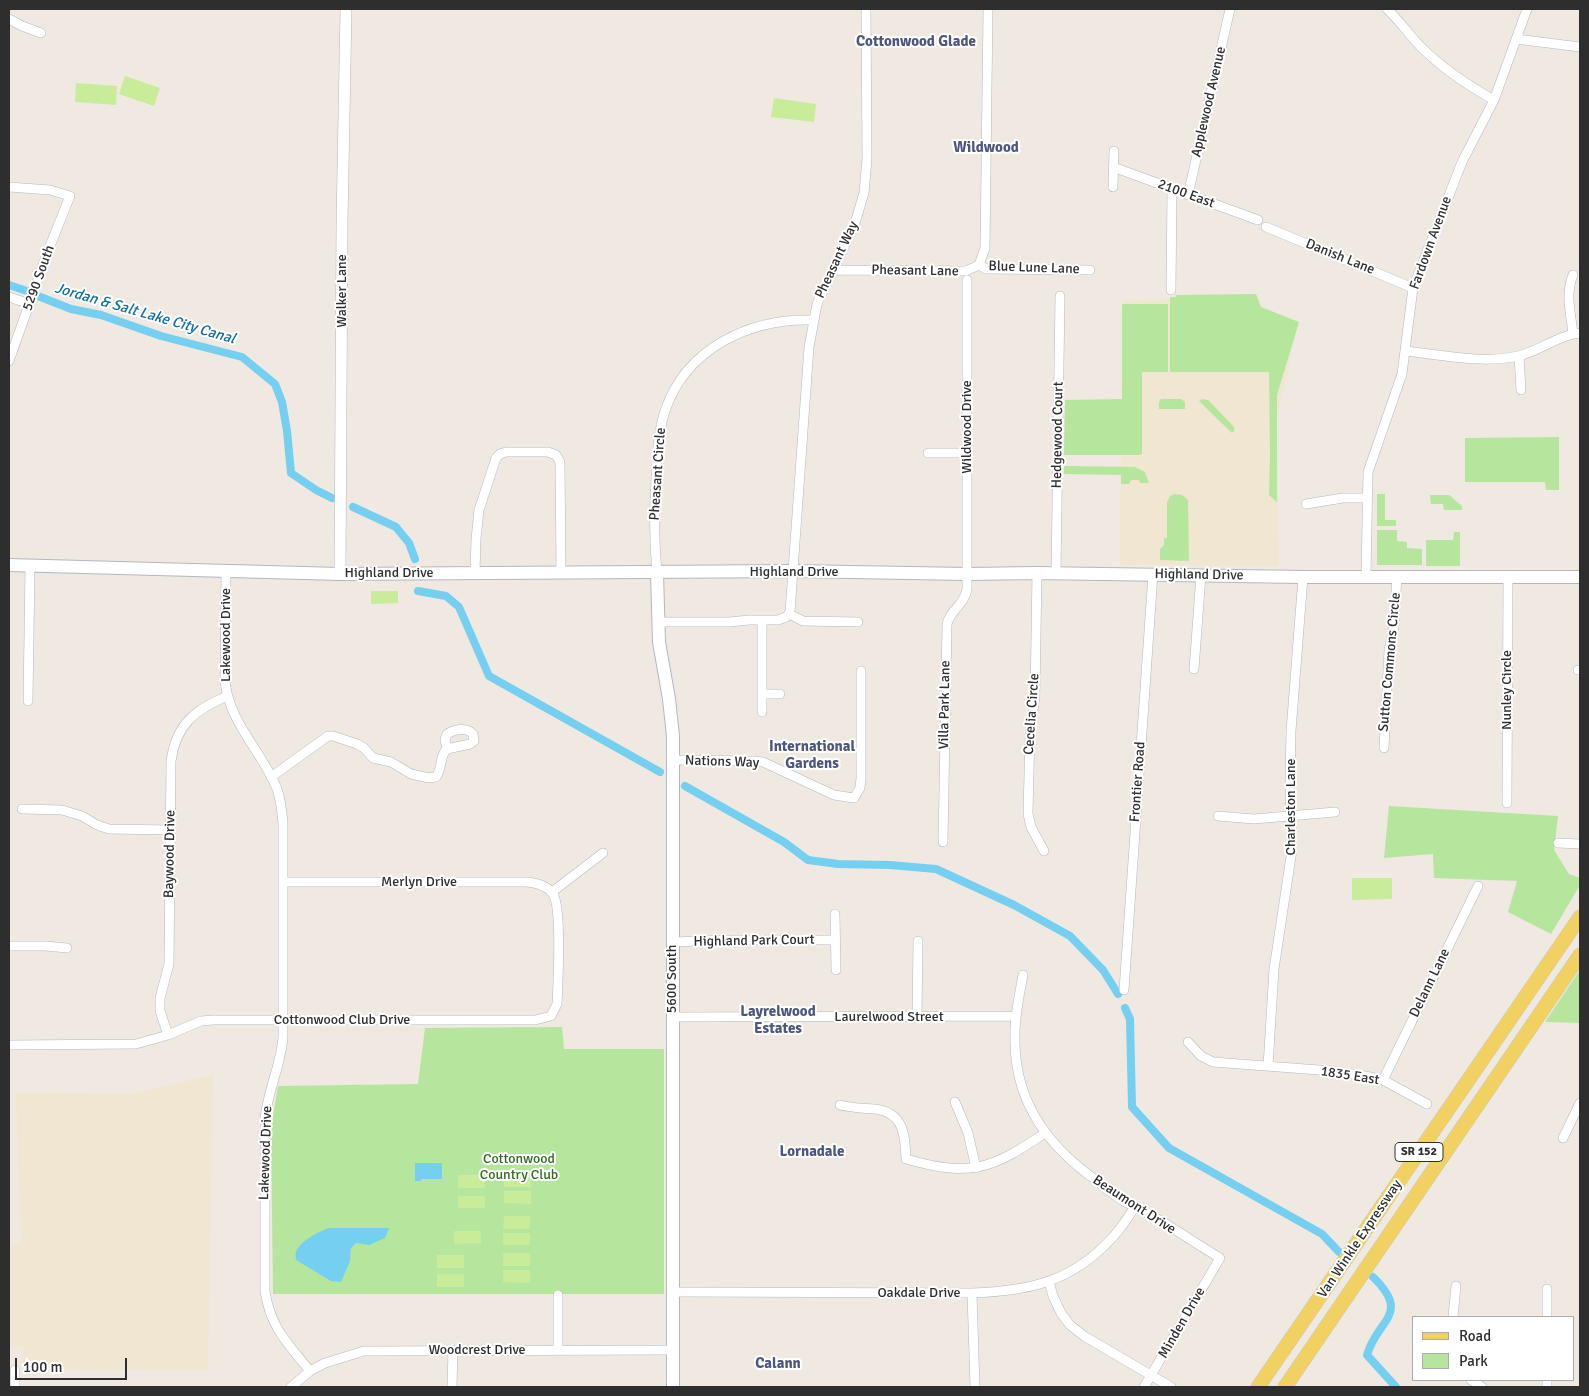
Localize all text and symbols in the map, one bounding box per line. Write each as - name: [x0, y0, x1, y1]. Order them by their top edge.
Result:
- district label: Cottonwood Glade: [856, 33, 976, 51]
- street label: Applewood Avenue: [1188, 45, 1230, 159]
- district label: Wildwood: [953, 139, 1019, 157]
- street label: 2100 East: [1155, 176, 1217, 212]
- street label: Fardown Avenue: [1406, 194, 1456, 292]
- street label: Pheasant Way: [812, 219, 862, 301]
- street label: Danish Lane: [1303, 235, 1377, 279]
- street label: 5290 South: [19, 243, 59, 313]
- street label: Walker Lane: [334, 254, 350, 328]
- street label: Blue Lune Lane: [988, 258, 1080, 278]
- street label: Pheasant Lane: [871, 262, 959, 280]
- water label: Jordan & Salt Lake City Canal: [53, 280, 237, 348]
- street label: Wildwood Drive: [959, 380, 975, 474]
- street label: Hedgewood Court: [1049, 382, 1067, 488]
- street label: Pheasant Circle: [646, 427, 670, 521]
- street label: Highland Drive: [750, 564, 838, 580]
- street label: Highland Drive: [345, 565, 433, 581]
- street label: Highland Drive: [1154, 566, 1244, 584]
- street label: Lakewood Drive: [218, 588, 234, 682]
- street label: Sutton Commons Circle: [1376, 592, 1404, 732]
- street label: Nunley Circle: [1499, 650, 1515, 730]
- street label: Villa Park Lane: [936, 660, 954, 750]
- street label: Cecelia Circle: [1021, 673, 1043, 755]
- district label: International Gardens: [769, 738, 855, 773]
- street label: Frontier Road: [1127, 741, 1149, 823]
- street label: Nations Way: [685, 752, 759, 772]
- street label: Charleston Lane: [1283, 758, 1299, 856]
- street label: Baywood Drive: [161, 810, 179, 898]
- street label: Merlyn Drive: [381, 874, 457, 890]
- street label: Highland Park Court: [693, 932, 815, 950]
- street label: 5600 South: [664, 945, 680, 1013]
- street label: Delann Lane: [1406, 946, 1454, 1020]
- district label: Layrelwood Estates: [740, 1003, 816, 1038]
- street label: Laurelwood Street: [834, 1009, 944, 1025]
- street label: Cottonwood Club Drive: [274, 1012, 410, 1028]
- street label: 1835 East: [1319, 1063, 1381, 1089]
- street label: Lakewood Drive: [256, 1106, 276, 1200]
- road number: SR 152: [1395, 1142, 1443, 1162]
- district label: Lornadale: [779, 1143, 845, 1161]
- park label: Cottonwood Country Club: [480, 1151, 558, 1184]
- street label: Beaumont Drive: [1089, 1172, 1179, 1238]
- street label: Van Winkle Expressway: [1314, 1177, 1406, 1301]
- street label: Oakdale Drive: [878, 1285, 960, 1301]
- street label: Minden Drive: [1155, 1285, 1209, 1361]
- legend: [1412, 1316, 1574, 1381]
- text: Road: [1459, 1327, 1491, 1345]
- street label: Woodcrest Drive: [428, 1342, 526, 1358]
- scale bar: [18, 1348, 130, 1380]
- text: Park: [1459, 1352, 1488, 1370]
- district label: Calann: [755, 1355, 801, 1373]
- text: 100 m: [23, 1358, 63, 1376]

